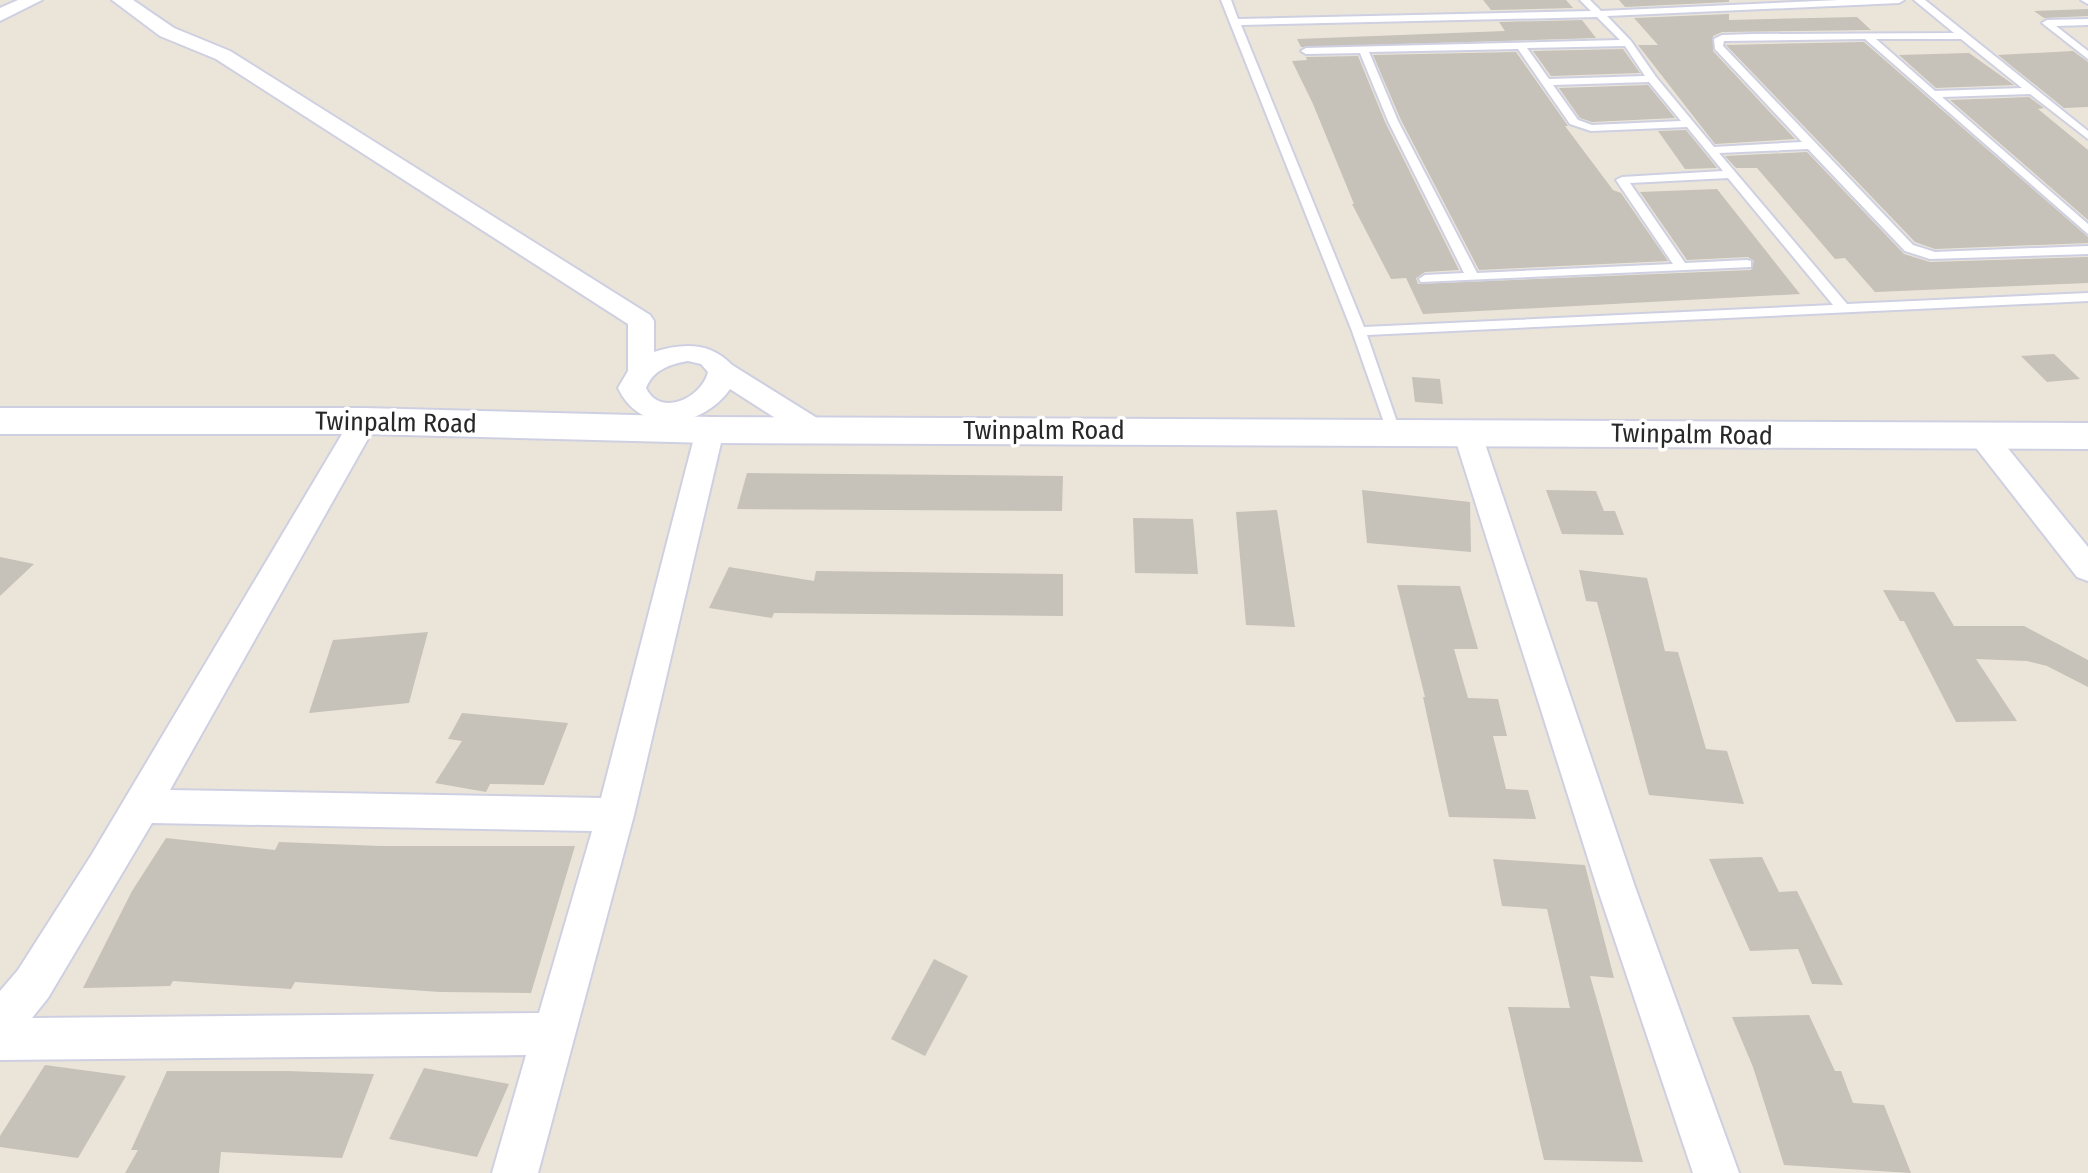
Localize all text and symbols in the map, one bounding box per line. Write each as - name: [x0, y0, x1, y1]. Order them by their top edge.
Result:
- street label: Twinpalm Road: [315, 406, 477, 439]
- street label: Twinpalm Road: [963, 415, 1125, 446]
- street label: Twinpalm Road: [1611, 418, 1773, 451]

